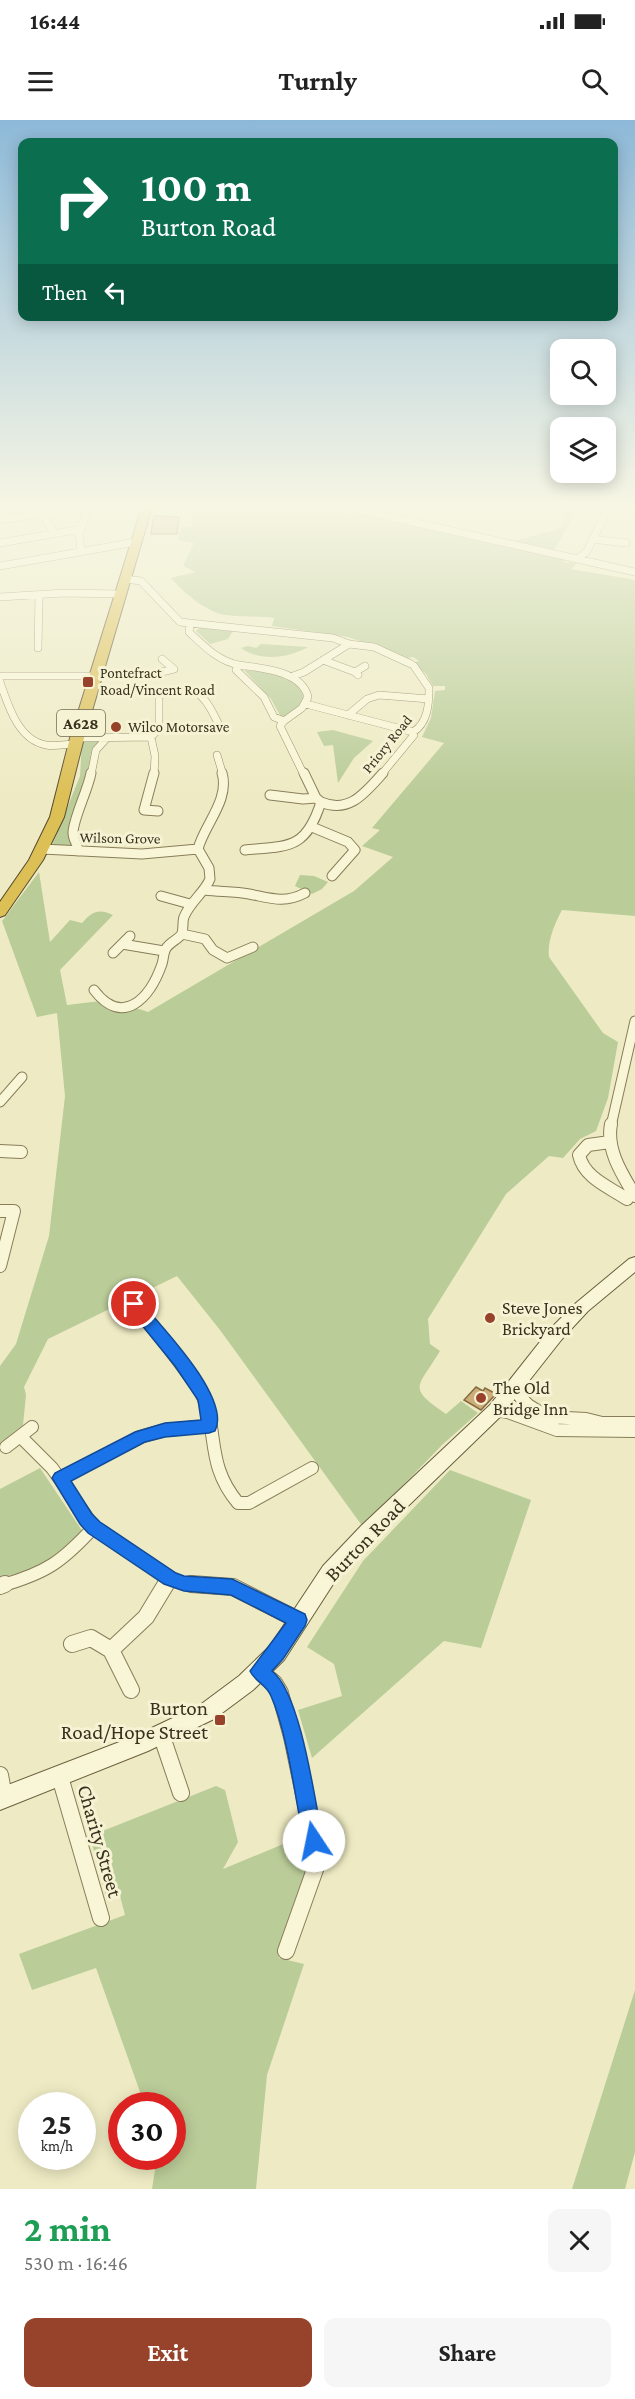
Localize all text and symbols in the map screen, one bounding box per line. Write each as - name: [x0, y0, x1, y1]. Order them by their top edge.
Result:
- text: 16:44: [30, 9, 80, 34]
- icon: menu: [24, 65, 57, 98]
- icon: search: [578, 65, 611, 98]
- text: Turnly: [278, 66, 357, 96]
- icon: right: [42, 162, 120, 240]
- text: 100 m: [141, 163, 251, 210]
- text: Burton Road: [141, 212, 276, 242]
- icon: left: [99, 276, 132, 309]
- text: Then: [42, 280, 87, 305]
- map controls: [550, 339, 616, 483]
- button: search: [550, 339, 616, 405]
- button: layers: [550, 417, 616, 483]
- place label: Pontefract Road/Vincent Road: [100, 665, 215, 698]
- marker: Pontefract Road/Vincent Road: [81, 675, 95, 689]
- road number: A628: [57, 710, 105, 736]
- street label: Priory Road: [359, 712, 416, 777]
- place label: Wilco Motorsave: [128, 719, 230, 735]
- marker: Wilco Motorsave: [109, 720, 123, 734]
- street label: Wilson Grove: [79, 829, 161, 847]
- pin: [108, 1278, 159, 1329]
- icon: arrive: [117, 1287, 150, 1320]
- place label: Steve Jones Brickyard: [502, 1298, 582, 1339]
- marker: Steve Jones Brickyard: [483, 1311, 497, 1325]
- place label: The Old Bridge Inn: [493, 1378, 568, 1419]
- marker: The Old Bridge Inn: [474, 1391, 488, 1405]
- street label: Burton Road: [320, 1494, 410, 1586]
- place label: Burton Road/Hope Street: [61, 1696, 209, 1744]
- marker: Burton Road/Hope Street: [213, 1713, 227, 1727]
- street label: Charity Street: [72, 1782, 128, 1901]
- position arrow: [282, 1809, 346, 1873]
- speed limit sign: 30: [108, 2092, 186, 2170]
- text: 25: [42, 2107, 72, 2140]
- text: km/h: [41, 2138, 73, 2154]
- text: 2 min: [24, 2209, 111, 2249]
- button: close: [548, 2209, 611, 2272]
- text: 530 m · 16:46: [24, 2252, 128, 2274]
- button: Exit: [24, 2318, 312, 2387]
- button: Share: [324, 2318, 611, 2387]

